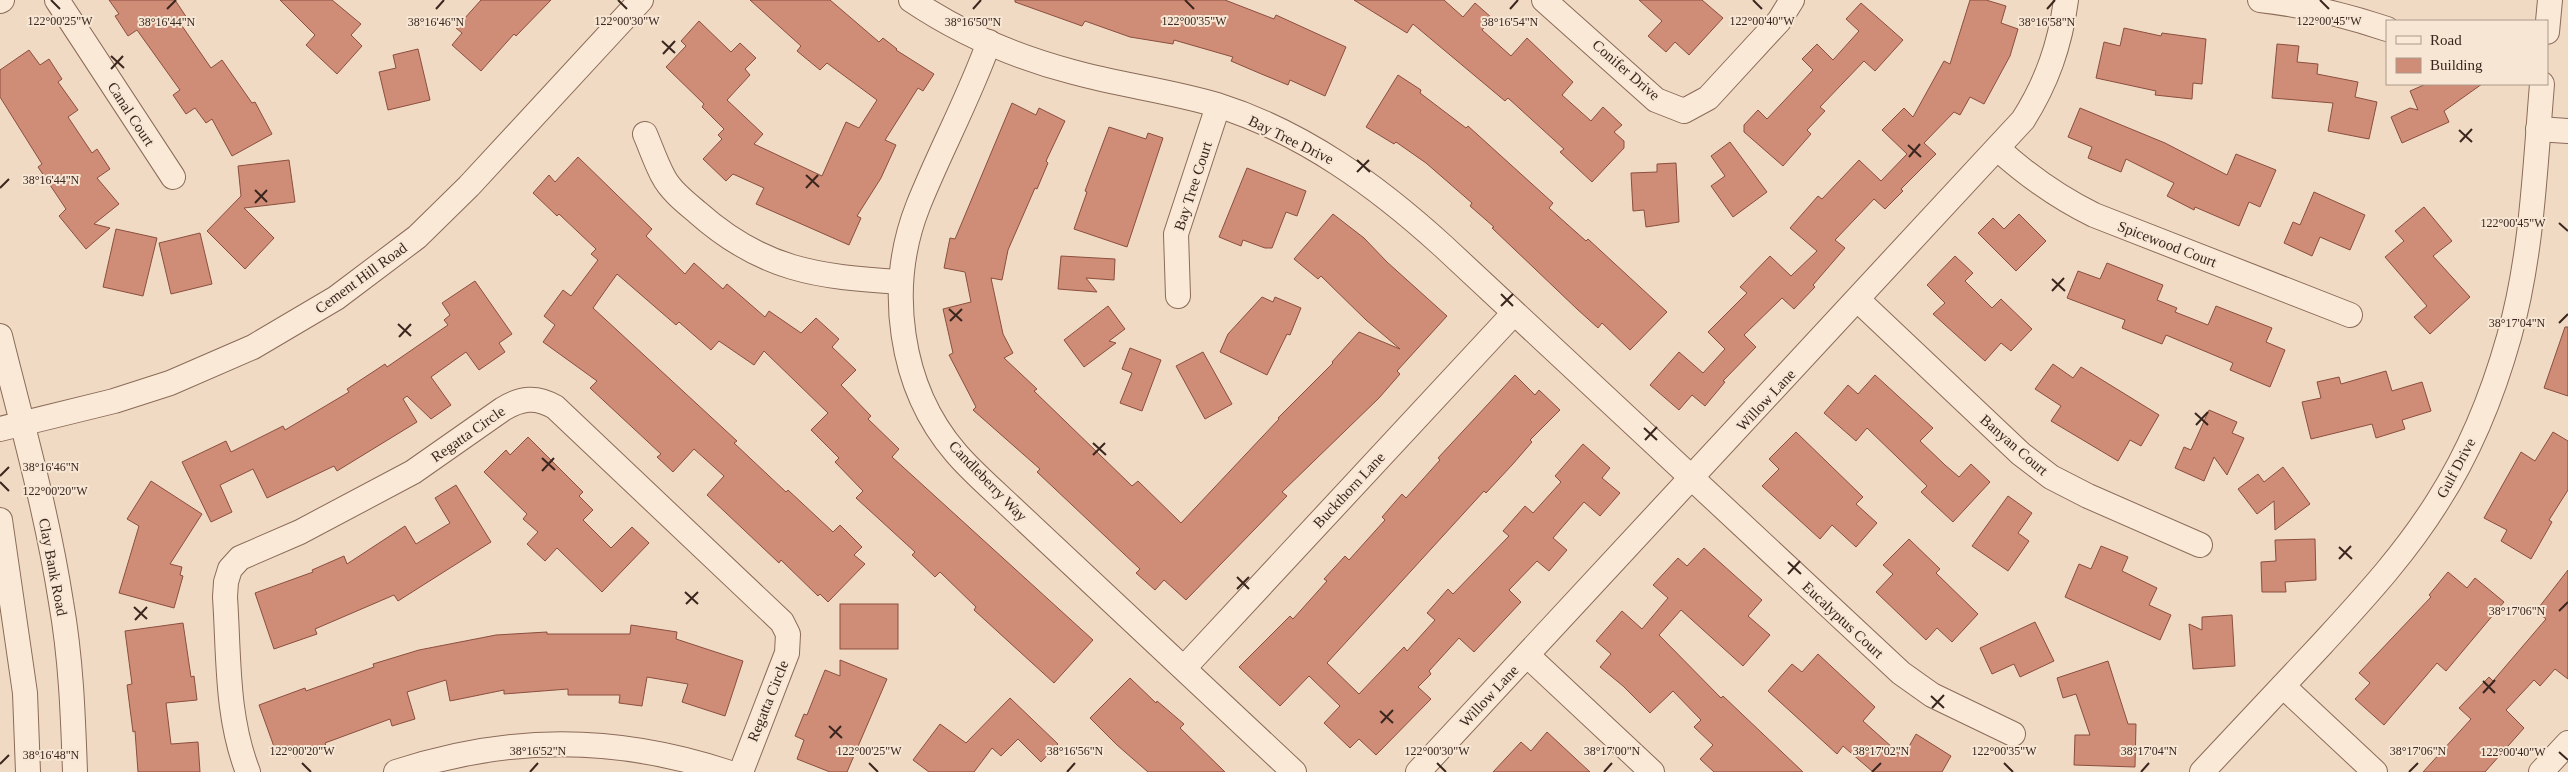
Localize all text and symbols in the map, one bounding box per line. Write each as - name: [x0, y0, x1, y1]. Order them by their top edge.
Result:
- text: 122°00'25"W: [27, 14, 93, 28]
- text: 122°00'30"W: [594, 14, 660, 28]
- text: 122°00'35"W: [1161, 14, 1227, 28]
- text: 122°00'40"W: [1729, 14, 1795, 28]
- text: 122°00'45"W: [2296, 14, 2362, 28]
- text: 38°16'44"N: [139, 15, 196, 29]
- text: 38°16'46"N: [408, 15, 465, 29]
- text: 38°16'50"N: [945, 15, 1002, 29]
- text: 38°16'54"N: [1482, 15, 1539, 29]
- text: 38°16'58"N: [2019, 15, 2076, 29]
- legend: [2386, 20, 2548, 85]
- text: Road: [2430, 32, 2462, 48]
- street label: Conifer Drive: [1589, 36, 1663, 104]
- text: Building: [2430, 57, 2483, 73]
- street label: Canal Court: [104, 79, 158, 150]
- street label: Bay Tree Drive: [1246, 113, 1336, 168]
- street label: Bay Tree Court: [1171, 139, 1215, 232]
- text: 38°16'44"N: [23, 173, 80, 187]
- text: 122°00'45"W: [2480, 216, 2546, 230]
- street label: Spicewood Court: [2115, 218, 2219, 271]
- street label: Cement Hill Road: [312, 239, 410, 317]
- text: 38°17'04"N: [2489, 316, 2546, 330]
- street label: Willow Lane: [1734, 366, 1799, 434]
- street label: Regatta Circle: [428, 403, 508, 465]
- street label: Banyan Court: [1977, 411, 2051, 479]
- street label: Gulf Drive: [2434, 435, 2479, 501]
- street label: Candleberry Way: [946, 438, 1030, 525]
- street label: Buckthorn Lane: [1310, 449, 1388, 531]
- text: 38°16'46"N: [23, 460, 80, 474]
- text: 122°00'20"W: [22, 484, 88, 498]
- street label: Clay Bank Road: [36, 517, 70, 618]
- street label: Eucalyptus Court: [1799, 578, 1887, 662]
- text: 38°17'06"N: [2489, 604, 2546, 618]
- street label: Regatta Circle: [744, 658, 792, 744]
- street label: Willow Lane: [1457, 662, 1522, 730]
- text: 122°00'20"W: [269, 744, 335, 758]
- text: 38°16'52"N: [510, 744, 567, 758]
- text: 122°00'25"W: [836, 744, 902, 758]
- text: 38°16'56"N: [1047, 744, 1104, 758]
- text: 122°00'30"W: [1404, 744, 1470, 758]
- text: 38°17'00"N: [1584, 744, 1641, 758]
- text: 38°17'02"N: [1853, 744, 1910, 758]
- text: 122°00'35"W: [1971, 744, 2037, 758]
- text: 38°17'04"N: [2121, 744, 2178, 758]
- text: 38°17'06"N: [2390, 744, 2447, 758]
- text: 122°00'40"W: [2480, 745, 2546, 759]
- text: 38°16'48"N: [23, 748, 80, 762]

